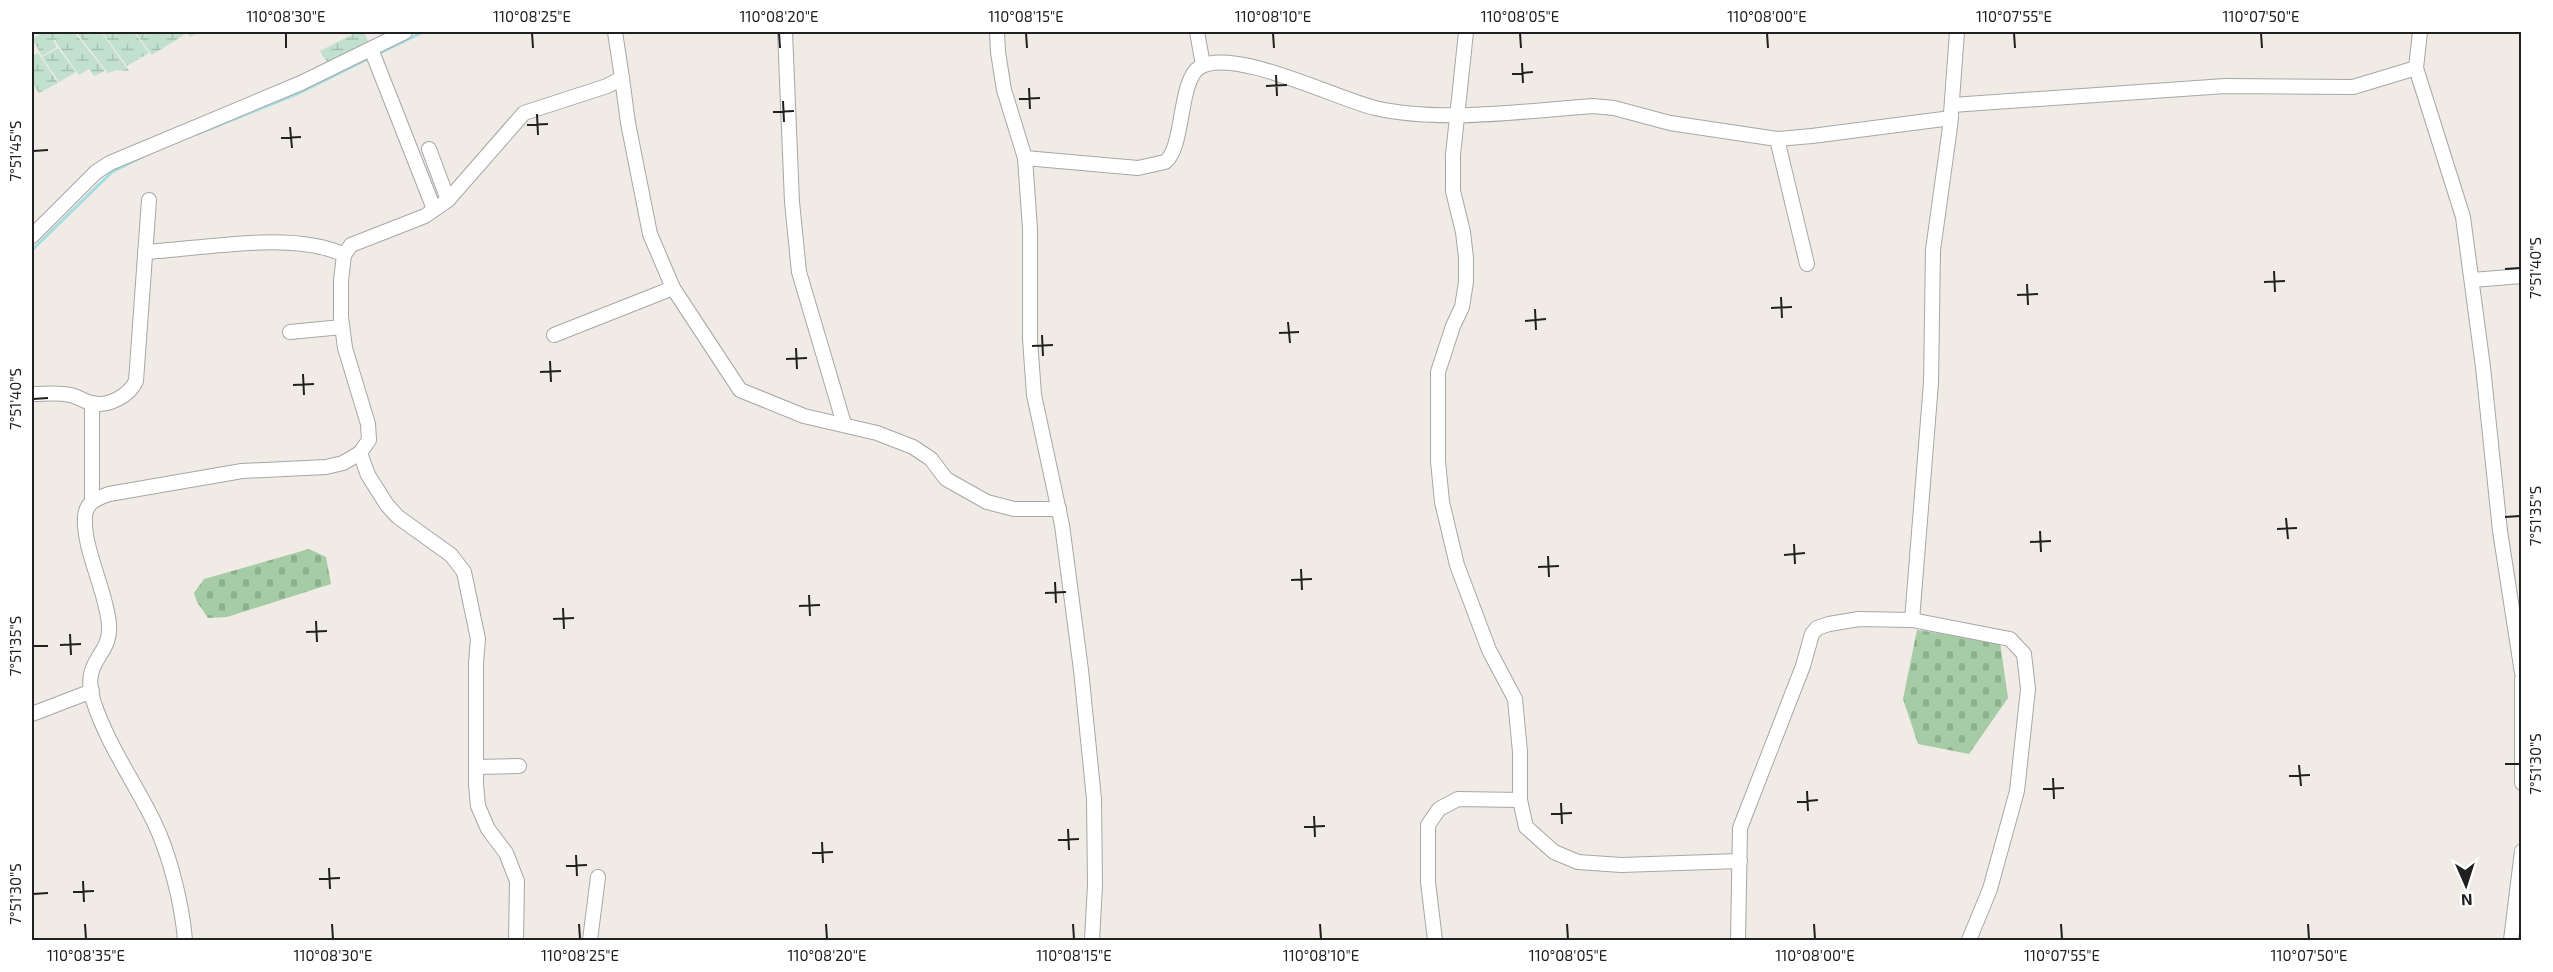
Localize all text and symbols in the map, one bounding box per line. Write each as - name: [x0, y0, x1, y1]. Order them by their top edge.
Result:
- text: 110°08'30"E: [247, 7, 325, 25]
- text: 110°08'25"E: [493, 7, 571, 25]
- text: 110°08'20"E: [740, 7, 818, 25]
- text: 110°08'15"E: [988, 7, 1064, 25]
- text: 110°08'10"E: [1235, 7, 1311, 25]
- text: 110°08'05"E: [1481, 7, 1559, 25]
- text: 110°08'00"E: [1727, 7, 1807, 25]
- text: 110°07'55"E: [1976, 7, 2052, 25]
- text: 110°07'50"E: [2222, 7, 2300, 25]
- text: 7°51'45"S: [6, 121, 24, 181]
- text: 7°51'40"S: [2526, 237, 2544, 299]
- text: 7°51'40"S: [6, 368, 24, 430]
- text: 7°51'35"S: [2526, 486, 2544, 546]
- text: 7°51'35"S: [6, 616, 24, 676]
- text: 7°51'30"S: [2526, 733, 2544, 795]
- north arrow: [2436, 855, 2496, 915]
- text: 7°51'30"S: [6, 863, 24, 925]
- text: N: [2461, 891, 2473, 910]
- text: 110°08'35"E: [47, 946, 125, 964]
- text: 110°08'30"E: [294, 946, 372, 964]
- text: 110°08'25"E: [541, 946, 619, 964]
- text: 110°08'20"E: [788, 946, 866, 964]
- text: 110°08'15"E: [1036, 946, 1112, 964]
- text: 110°08'10"E: [1283, 946, 1359, 964]
- text: 110°08'05"E: [1529, 946, 1607, 964]
- text: 110°08'00"E: [1775, 946, 1855, 964]
- text: 110°07'55"E: [2024, 946, 2100, 964]
- text: 110°07'50"E: [2270, 946, 2348, 964]

